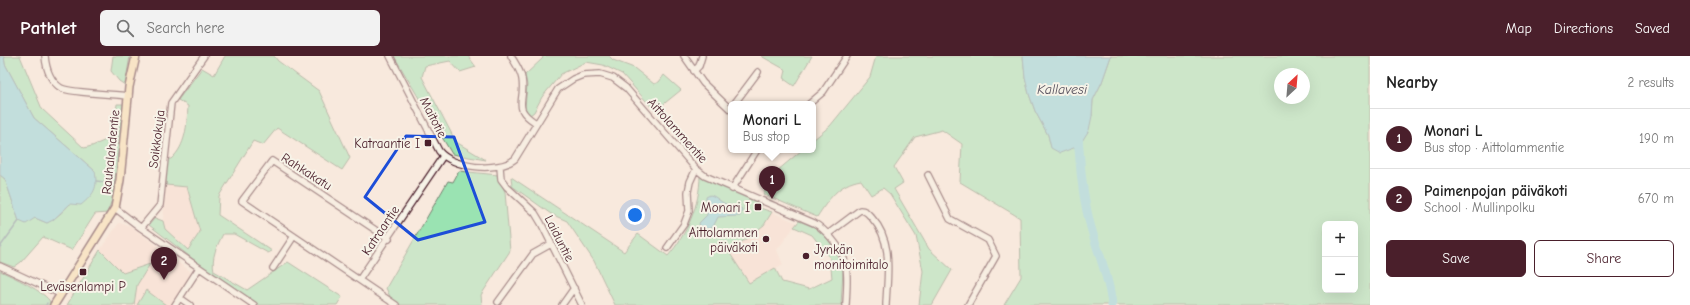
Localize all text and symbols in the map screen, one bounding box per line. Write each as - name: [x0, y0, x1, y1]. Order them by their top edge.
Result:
- search box: [100, 10, 380, 46]
- text: Pathlet: [20, 17, 76, 39]
- icon: search: [114, 17, 136, 39]
- text: Search here: [146, 19, 225, 37]
- text: Map: [1505, 20, 1532, 37]
- text: Directions: [1554, 20, 1613, 37]
- text: Saved: [1635, 20, 1670, 37]
- north arrow: [1274, 68, 1310, 104]
- text: Nearby: [1386, 73, 1437, 92]
- text: 2 results: [1627, 75, 1674, 90]
- water label: Kallavesi: [1037, 81, 1088, 98]
- street label: Maitotie: [417, 94, 450, 141]
- street label: Aittolammentie: [644, 95, 711, 166]
- popup: [728, 101, 816, 153]
- street label: Rauhalahdentie: [99, 109, 122, 195]
- street label: Soikkokuja: [145, 109, 168, 169]
- text: Monari L: [743, 111, 801, 129]
- text: Monari L: [1424, 122, 1482, 140]
- text: Bus stop: [743, 129, 790, 144]
- text: 1: [1396, 131, 1402, 146]
- text: 190 m: [1639, 131, 1674, 146]
- place label: Katraantie I: [354, 136, 420, 151]
- marker: Katraantie I: [423, 138, 433, 148]
- text: Bus stop · Aittolammentie: [1424, 140, 1564, 155]
- street label: Rahkakatu: [279, 150, 335, 193]
- pin: 1: [759, 166, 785, 199]
- text: Paimenpojan päiväkoti: [1424, 182, 1568, 200]
- text: 2: [1396, 191, 1402, 206]
- text: 670 m: [1638, 191, 1674, 206]
- place label: Monari I: [701, 200, 750, 215]
- text: School · Mullinpolku: [1424, 200, 1535, 215]
- street label: Katraantie: [358, 202, 403, 258]
- marker: Monari I: [753, 202, 763, 212]
- your location: [625, 205, 645, 225]
- street label: Laiduntie: [542, 213, 578, 264]
- map controls: [1322, 221, 1358, 293]
- button: +: [1322, 221, 1358, 257]
- place label: Aittolammen päiväkoti: [689, 225, 758, 255]
- marker: Aittolammen päiväkoti: [761, 234, 771, 244]
- button: Save: [1386, 240, 1526, 277]
- button: Share: [1534, 240, 1674, 277]
- place label: Jynkän monitoimitalo: [814, 242, 889, 272]
- pin: 2: [151, 247, 177, 280]
- marker: Jynkän monitoimitalo: [801, 251, 811, 261]
- button: −: [1322, 257, 1358, 293]
- marker: Leväsenlampi P: [78, 267, 88, 277]
- place label: Leväsenlampi P: [40, 279, 126, 294]

